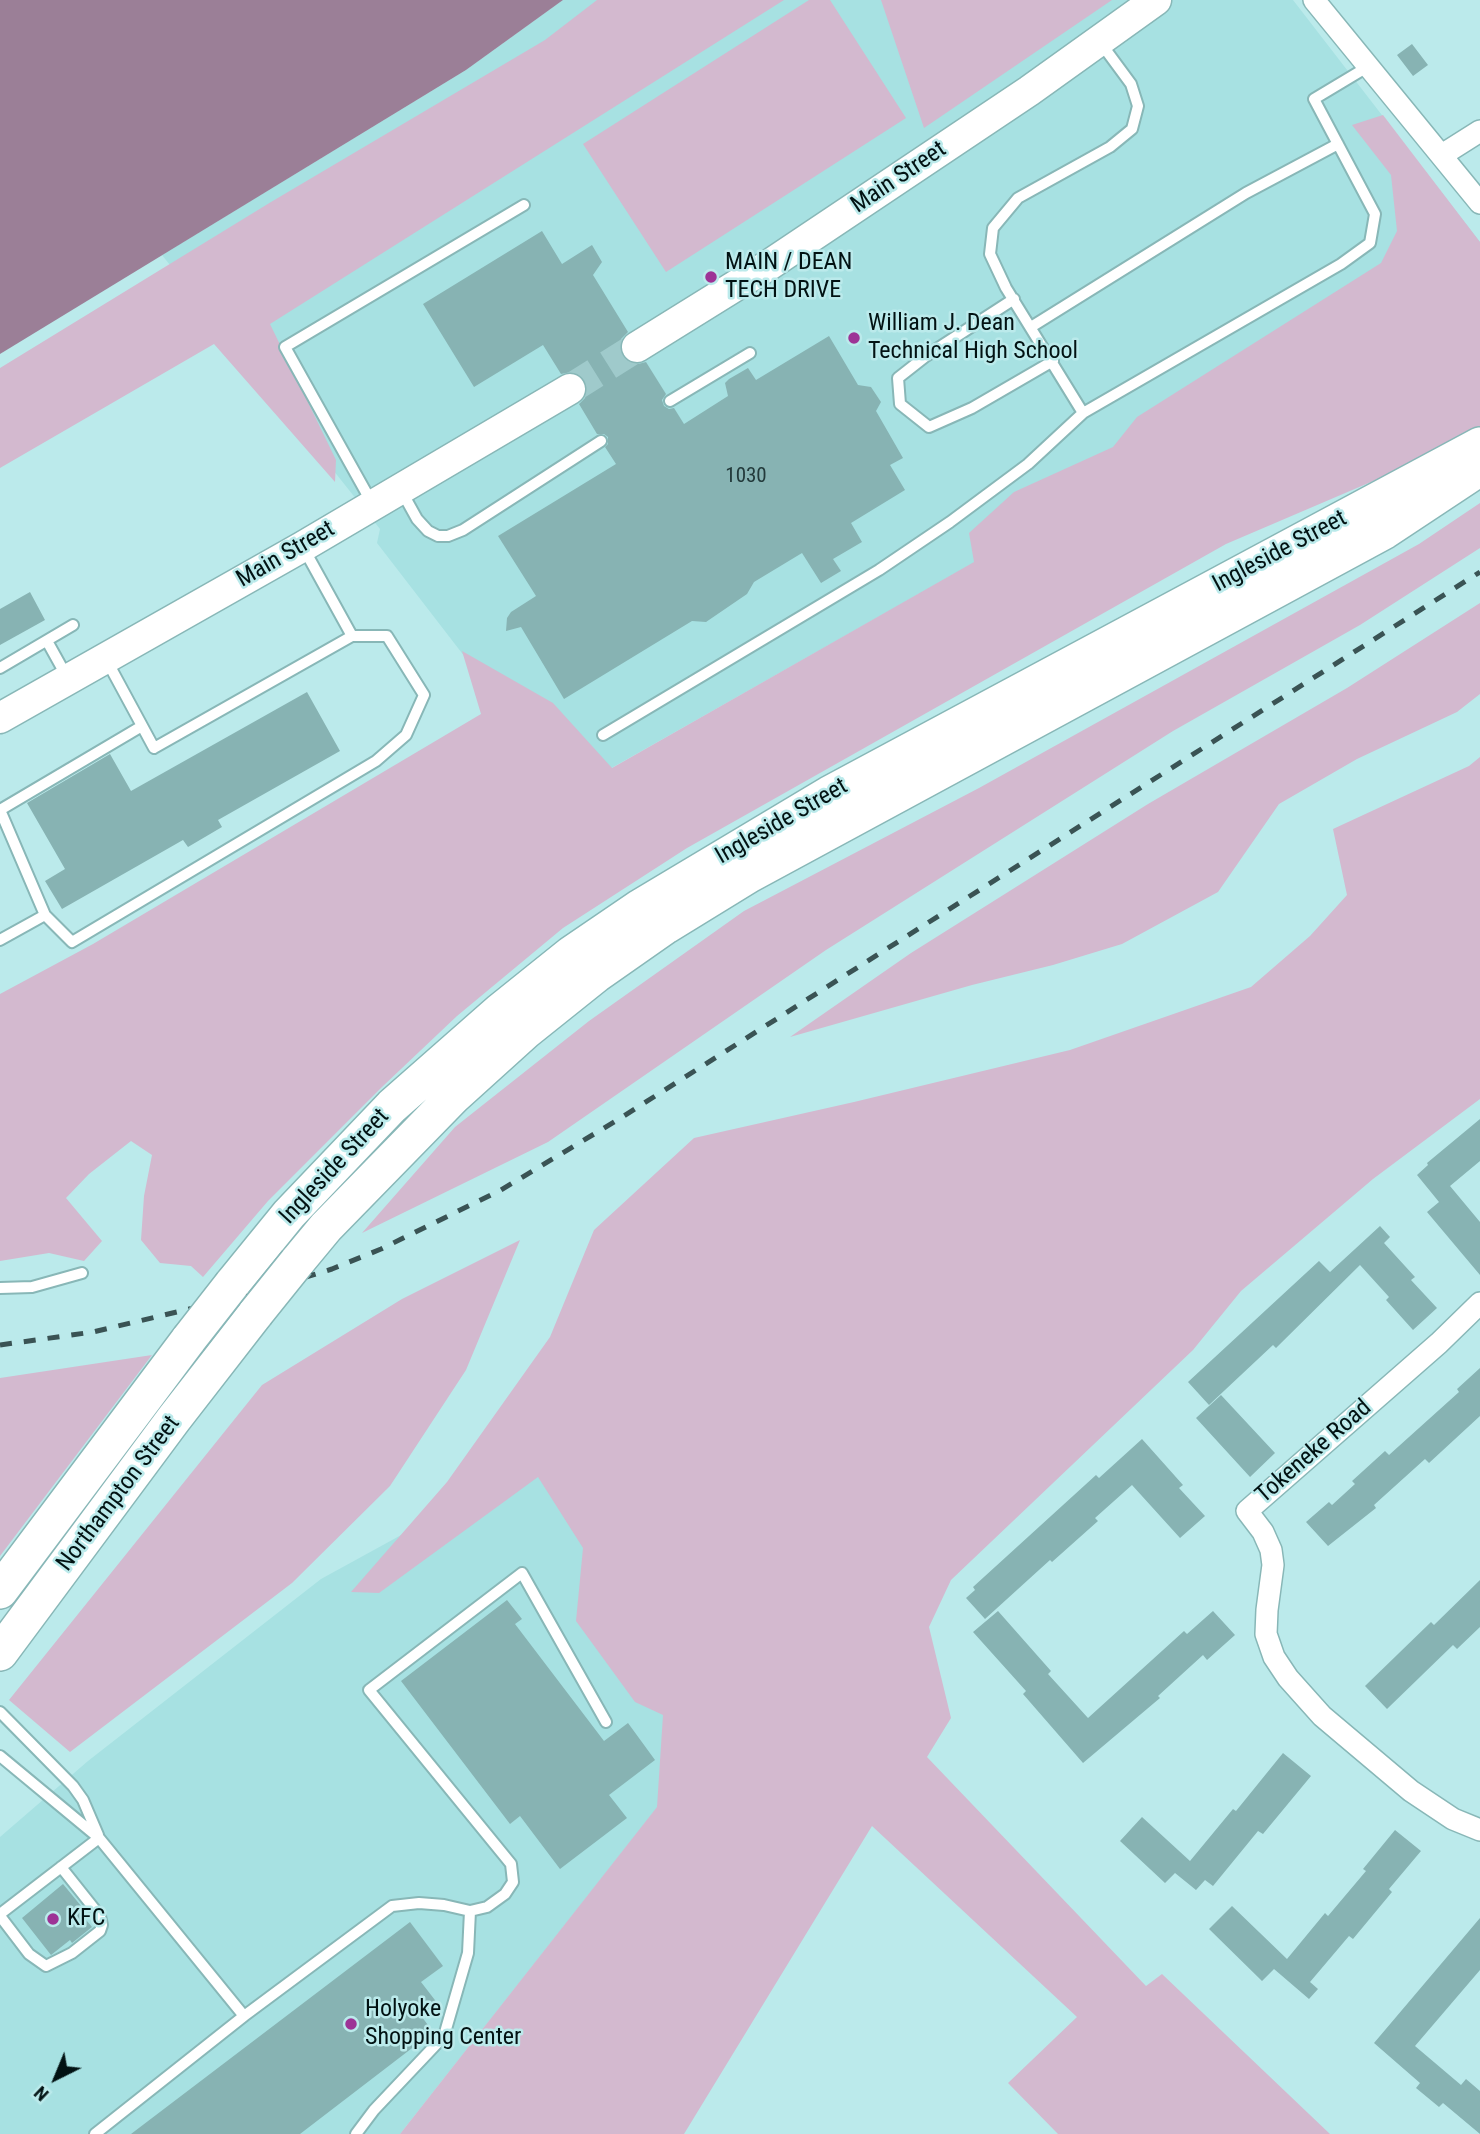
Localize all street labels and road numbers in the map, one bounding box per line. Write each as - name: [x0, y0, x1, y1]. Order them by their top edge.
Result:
- street label: Main Street: [846, 136, 952, 220]
- street label: Ingleside Street: [1208, 505, 1352, 599]
- street label: Main Street: [232, 515, 340, 595]
- street label: Ingleside Street: [711, 773, 853, 871]
- street label: Ingleside Street: [274, 1103, 396, 1231]
- street label: Tokeneke Road: [1250, 1394, 1378, 1510]
- street label: Northampton Street: [51, 1411, 187, 1577]

